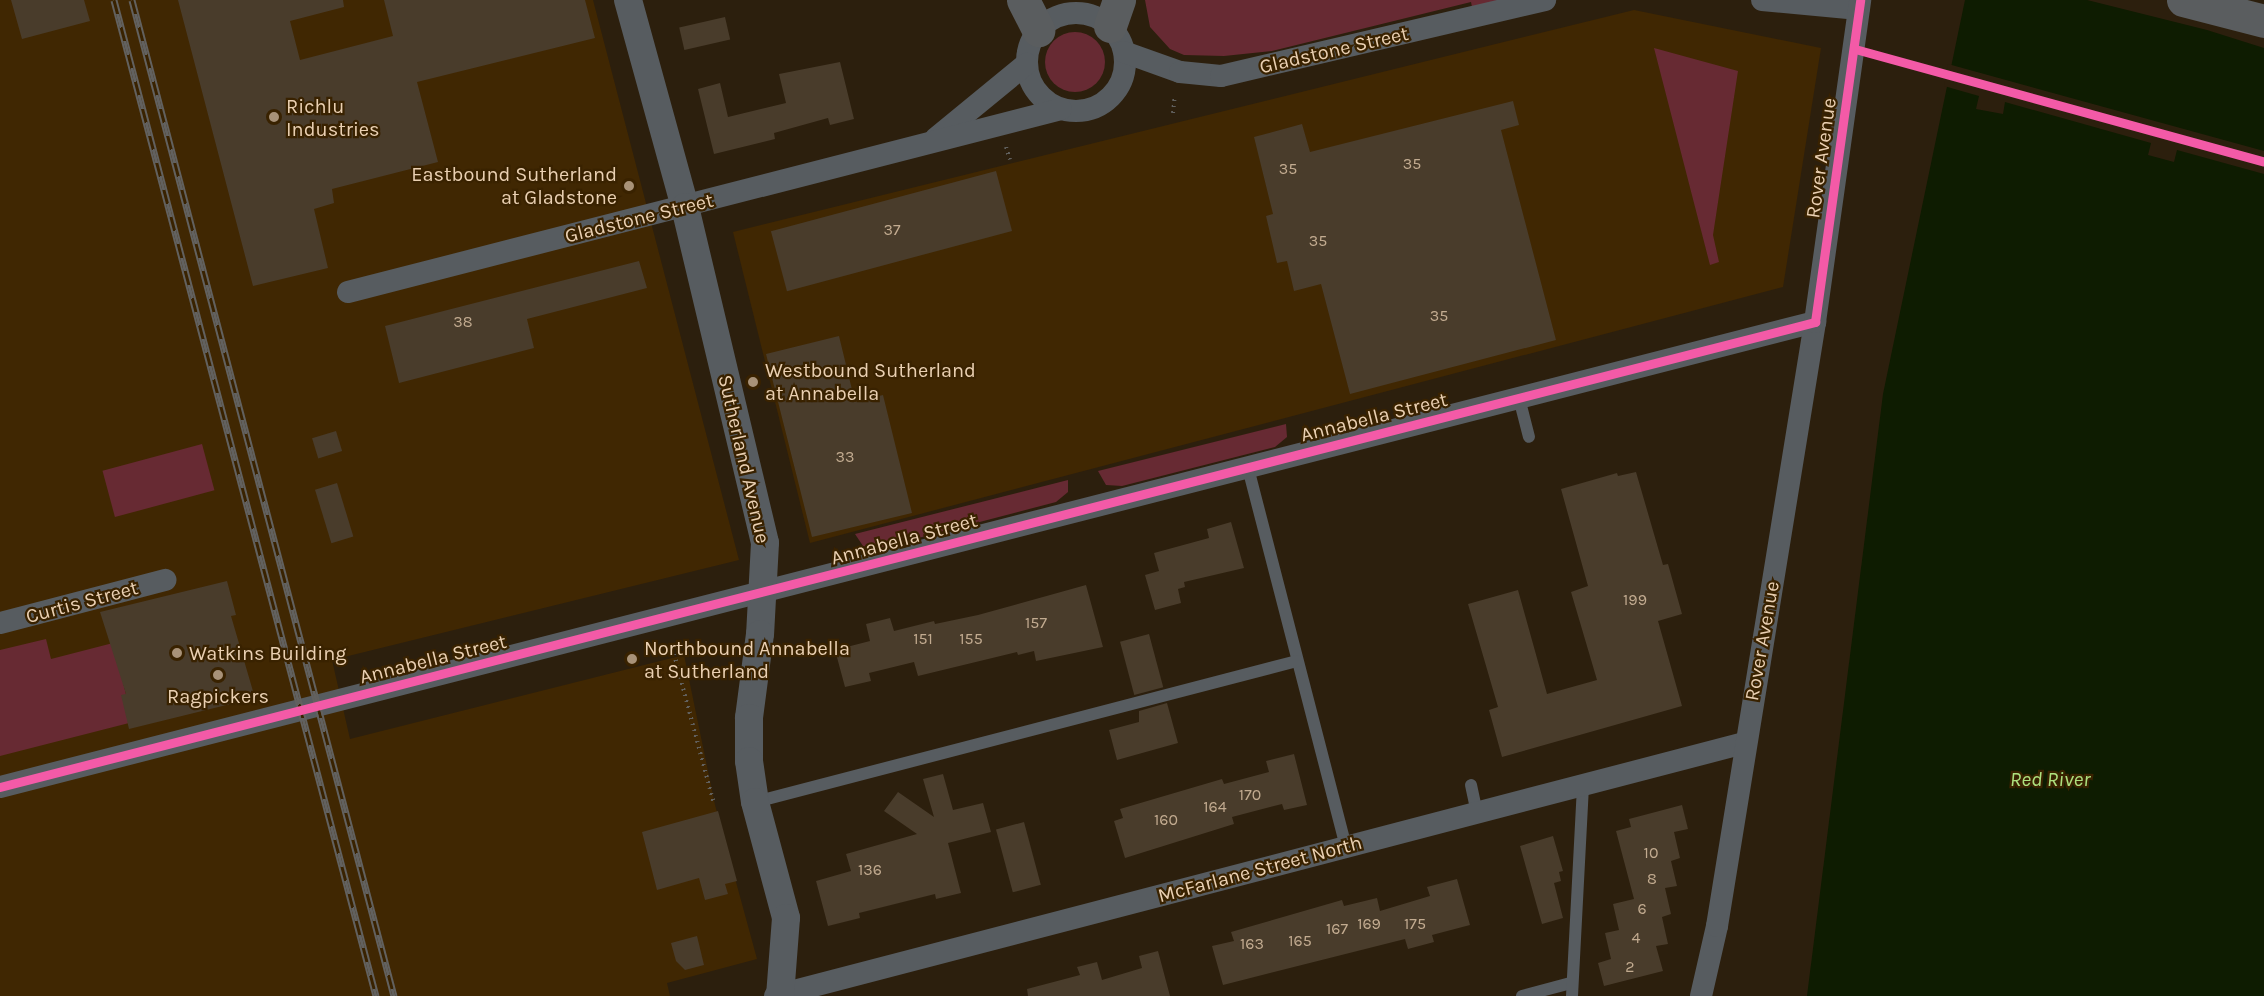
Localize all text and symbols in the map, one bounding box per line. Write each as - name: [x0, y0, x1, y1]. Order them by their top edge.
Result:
- street label: Gladstone Street: [1257, 21, 1411, 79]
- place label: Richlu Industries: [286, 94, 380, 141]
- street label: Rover Avenue: [1801, 96, 1841, 220]
- marker: Richlu Industries: [267, 110, 281, 124]
- house number: 35: [1403, 154, 1421, 174]
- house number: 35: [1279, 159, 1297, 179]
- place label: Eastbound Sutherland at Gladstone: [411, 162, 617, 209]
- marker: Eastbound Sutherland at Gladstone: [622, 179, 636, 193]
- street label: Gladstone Street: [562, 188, 716, 248]
- house number: 37: [884, 220, 900, 240]
- house number: 35: [1309, 231, 1327, 251]
- house number: 35: [1430, 306, 1448, 326]
- house number: 38: [453, 312, 473, 332]
- place label: Westbound Sutherland at Annabella: [765, 358, 976, 405]
- street label: Sutherland Avenue: [713, 372, 775, 546]
- marker: Westbound Sutherland at Annabella: [746, 375, 760, 389]
- street label: Annabella Street: [1298, 387, 1450, 447]
- house number: 33: [836, 447, 854, 467]
- street label: Annabella Street: [828, 508, 980, 570]
- street label: Curtis Street: [23, 575, 141, 629]
- street label: Rover Avenue: [1740, 579, 1784, 703]
- house number: 199: [1623, 590, 1647, 610]
- house number: 157: [1025, 613, 1047, 633]
- street label: Annabella Street: [357, 629, 509, 689]
- house number: 151: [913, 629, 933, 649]
- house number: 155: [959, 629, 983, 649]
- place label: Northbound Annabella at Sutherland: [644, 636, 850, 683]
- place label: Watkins Building: [189, 641, 347, 665]
- marker: Watkins Building: [170, 646, 184, 660]
- marker: Northbound Annabella at Sutherland: [625, 652, 639, 666]
- marker: Ragpickers: [211, 668, 225, 682]
- place label: Ragpickers: [167, 684, 269, 708]
- water label: Red River: [2010, 766, 2090, 792]
- house number: 170: [1239, 785, 1261, 805]
- house number: 164: [1203, 797, 1227, 817]
- house number: 160: [1154, 810, 1178, 830]
- street label: McFarlane Street North: [1155, 830, 1365, 908]
- house number: 10: [1644, 843, 1658, 863]
- house number: 136: [858, 860, 882, 880]
- house number: 8: [1647, 869, 1657, 889]
- house number: 6: [1637, 899, 1647, 919]
- house number: 169: [1357, 914, 1381, 934]
- house number: 175: [1404, 914, 1426, 934]
- house number: 167: [1326, 919, 1348, 939]
- house number: 4: [1632, 928, 1640, 948]
- house number: 165: [1288, 931, 1312, 951]
- house number: 163: [1240, 934, 1264, 954]
- house number: 2: [1625, 957, 1635, 977]

